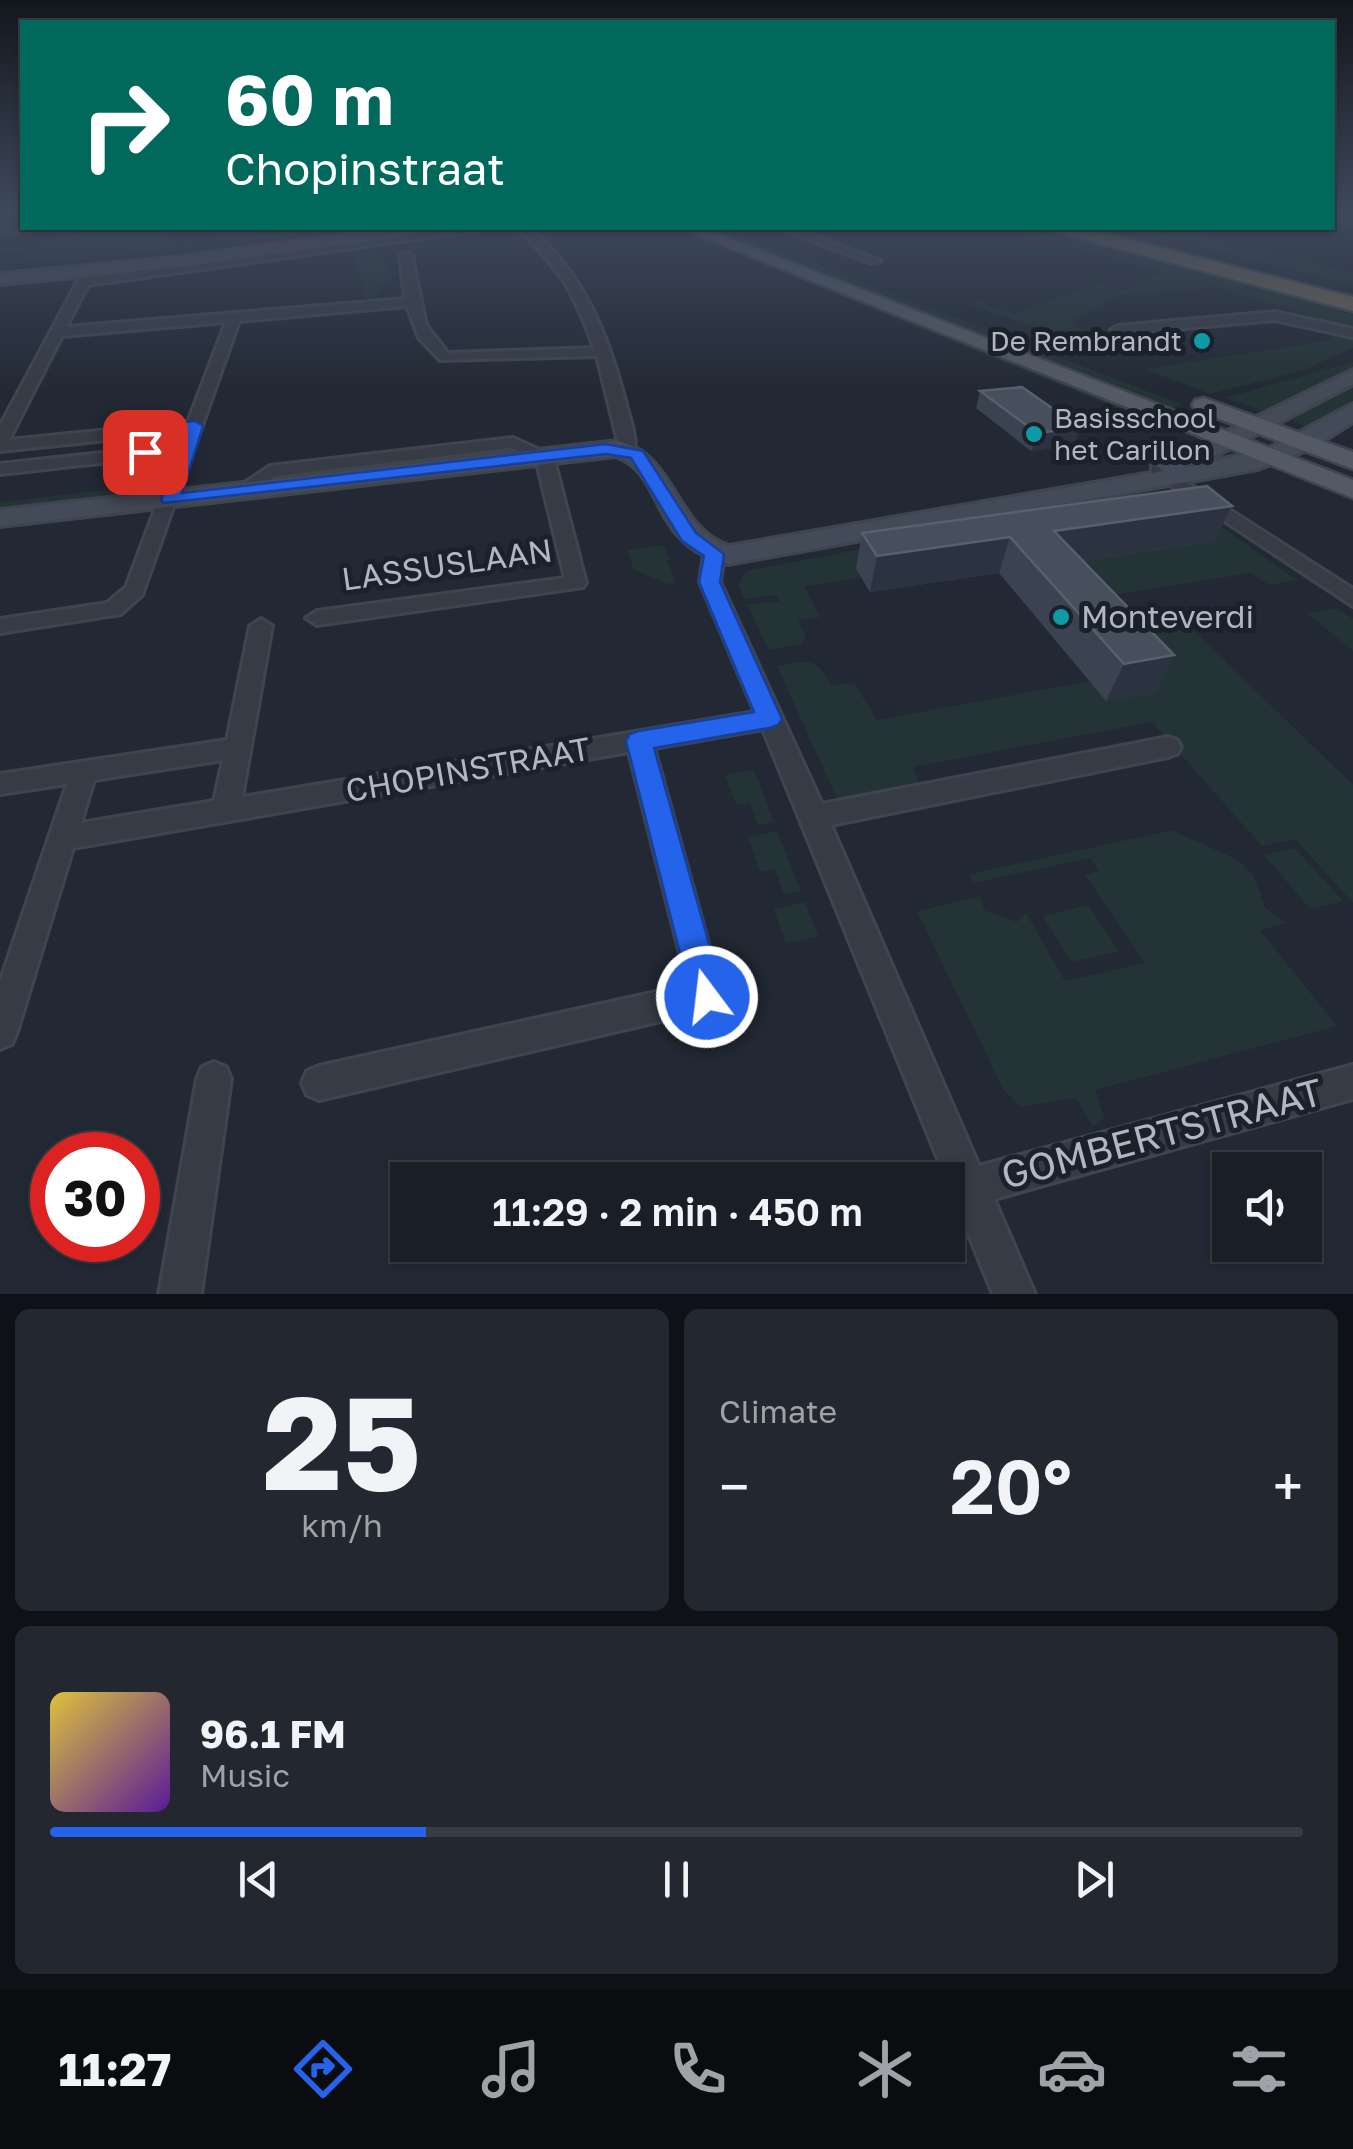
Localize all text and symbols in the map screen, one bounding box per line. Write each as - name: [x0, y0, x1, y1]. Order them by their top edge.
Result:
- text: 60 m: [225, 56, 394, 140]
- icon: right: [60, 60, 190, 190]
- text: Chopinstraat: [225, 141, 505, 195]
- place label: De Rembrandt: [990, 324, 1182, 357]
- marker: De Rembrandt: [1191, 330, 1213, 352]
- place label: Basisschool het Carillon: [1054, 401, 1216, 466]
- pin: [103, 410, 188, 495]
- marker: Basisschool het Carillon: [1023, 423, 1045, 445]
- icon: arrive: [118, 425, 173, 480]
- street label: LASSUSLAAN: [339, 530, 555, 598]
- place label: Monteverdi: [1081, 597, 1254, 635]
- marker: Monteverdi: [1050, 606, 1072, 628]
- street label: CHOPINSTRAAT: [343, 729, 593, 809]
- position arrow: [655, 945, 759, 1049]
- street label: GOMBERTSTRAAT: [996, 1068, 1327, 1197]
- speed limit sign: 30: [30, 1132, 160, 1262]
- map controls: [1212, 1152, 1322, 1262]
- button: sound: [1212, 1152, 1322, 1262]
- text: 11:29 · 2 min · 450 m: [492, 1189, 863, 1234]
- text: 25: [263, 1363, 421, 1519]
- text: Climate: [719, 1392, 837, 1430]
- text: 20°: [950, 1440, 1072, 1531]
- text: −: [719, 1453, 749, 1519]
- text: +: [1273, 1453, 1303, 1519]
- text: km/h: [301, 1506, 383, 1544]
- text: 96.1 FM: [200, 1711, 346, 1756]
- text: Music: [200, 1756, 290, 1794]
- icon: previous: [231, 1852, 286, 1907]
- icon: pause: [649, 1852, 704, 1907]
- icon: next: [1067, 1852, 1122, 1907]
- icon: directions: [288, 2034, 358, 2104]
- icon: music: [476, 2034, 546, 2104]
- icon: phone: [663, 2034, 733, 2104]
- icon: climate: [850, 2034, 920, 2104]
- icon: car: [1037, 2034, 1107, 2104]
- icon: filters: [1224, 2034, 1294, 2104]
- text: 11:27: [59, 2042, 171, 2096]

